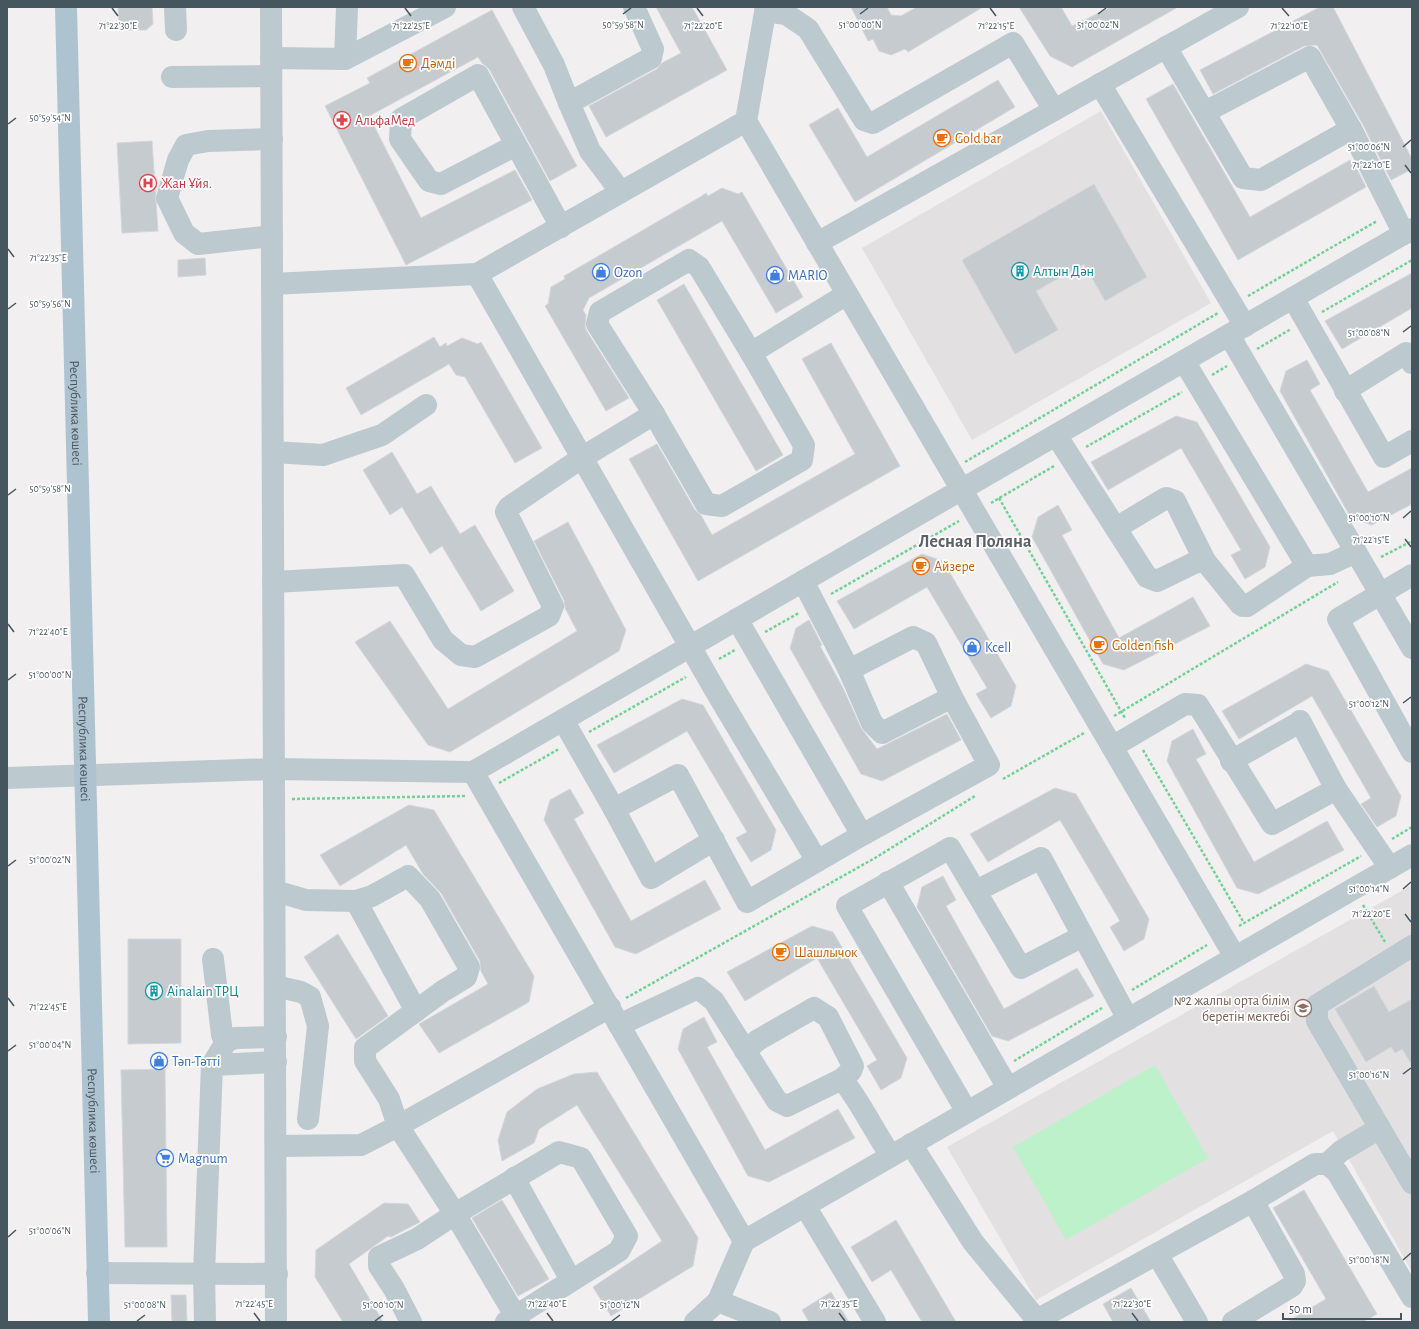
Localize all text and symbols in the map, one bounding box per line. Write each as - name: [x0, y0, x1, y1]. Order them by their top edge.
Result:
- text: 50°59'58"N: [602, 20, 644, 30]
- text: 51°00'00"N: [839, 20, 881, 30]
- text: 51°00'02"N: [1077, 20, 1119, 30]
- text: 71°22'30"E: [99, 21, 137, 31]
- text: 71°22'25"E: [392, 21, 430, 31]
- text: 71°22'20"E: [684, 21, 723, 31]
- text: 71°22'15"E: [978, 21, 1014, 31]
- text: 71°22'10"E: [1270, 21, 1308, 31]
- cafe icon: Дәмді: [398, 53, 418, 73]
- place label: Дәмді: [421, 57, 455, 71]
- pharmacy icon: АльфаМед: [332, 110, 352, 130]
- text: 50°59'54"N: [29, 113, 71, 123]
- place label: АльфаМед: [355, 114, 415, 128]
- cafe icon: Gold bar: [932, 128, 952, 148]
- place label: Gold bar: [955, 132, 1002, 146]
- text: 51°00'06"N: [1348, 142, 1390, 152]
- text: 71°22'10"E: [1352, 160, 1390, 170]
- hospital icon: Жан Ұйя.: [138, 173, 158, 193]
- place label: Жан Ұйя.: [161, 177, 212, 191]
- text: 71°22'35"E: [29, 253, 67, 263]
- building icon: Алтын Дән: [1010, 261, 1030, 281]
- shop icon: Ozon: [591, 262, 611, 282]
- shop icon: MARIO: [765, 265, 785, 285]
- place label: Алтын Дән: [1033, 265, 1094, 279]
- place label: Ozon: [614, 266, 642, 280]
- place label: MARIO: [788, 269, 827, 283]
- text: 50°59'56"N: [29, 299, 71, 309]
- text: 51°00'08"N: [1348, 328, 1390, 338]
- street label: Республика көшесі: [67, 360, 84, 466]
- text: 50°59'58"N: [29, 484, 71, 494]
- text: 51°00'10"N: [1348, 513, 1390, 523]
- district label: Лесная Поляна: [919, 533, 1032, 551]
- text: 71°22'15"E: [1353, 535, 1389, 545]
- cafe icon: Айзере: [911, 556, 931, 576]
- place label: Айзере: [934, 560, 975, 574]
- text: 71°22'40"E: [28, 627, 68, 637]
- cafe icon: Golden fish: [1089, 635, 1109, 655]
- shop icon: Kcell: [962, 637, 982, 657]
- place label: Golden fish: [1112, 639, 1174, 653]
- place label: Kcell: [985, 641, 1011, 655]
- text: 51°00'00"N: [29, 670, 71, 680]
- street label: Республика көшесі: [75, 696, 92, 802]
- text: 51°00'12"N: [1349, 699, 1389, 709]
- text: 51°00'02"N: [29, 855, 71, 865]
- text: 51°00'14"N: [1349, 884, 1389, 894]
- text: 71°22'20"E: [1352, 909, 1391, 919]
- cafe icon: Шашлычок: [771, 942, 791, 962]
- place label: Шашлычок: [794, 946, 858, 960]
- building icon: Ainalain ТРЦ: [144, 981, 164, 1001]
- place label: Ainalain ТРЦ: [167, 985, 239, 999]
- place label: №2 жалпы орта білім беретін мектебі: [1173, 994, 1290, 1024]
- school or university icon: №2 жалпы орта білім беретін мектебі: [1293, 998, 1313, 1018]
- text: 71°22'45"E: [29, 1002, 67, 1012]
- text: 51°00'04"N: [29, 1040, 71, 1050]
- shop icon: Тәп-Тәтті: [149, 1051, 169, 1071]
- place label: Тәп-Тәтті: [172, 1055, 220, 1069]
- street label: Республика көшесі: [85, 1068, 101, 1174]
- text: 51°00'16"N: [1349, 1070, 1389, 1080]
- supermarket icon: Magnum: [155, 1148, 175, 1168]
- place label: Magnum: [178, 1152, 228, 1166]
- text: 51°00'06"N: [29, 1226, 71, 1236]
- text: 51°00'18"N: [1349, 1255, 1389, 1265]
- scale bar: [1283, 1295, 1401, 1321]
- text: 71°22'45"E: [235, 1299, 273, 1309]
- text: 71°22'40"E: [527, 1299, 567, 1309]
- text: 71°22'35"E: [820, 1299, 858, 1309]
- text: 71°22'30"E: [1113, 1299, 1151, 1309]
- text: 51°00'08"N: [124, 1300, 166, 1310]
- text: 51°00'10"N: [362, 1300, 404, 1310]
- text: 51°00'12"N: [600, 1300, 640, 1310]
- text: 50 m: [1289, 1303, 1312, 1315]

